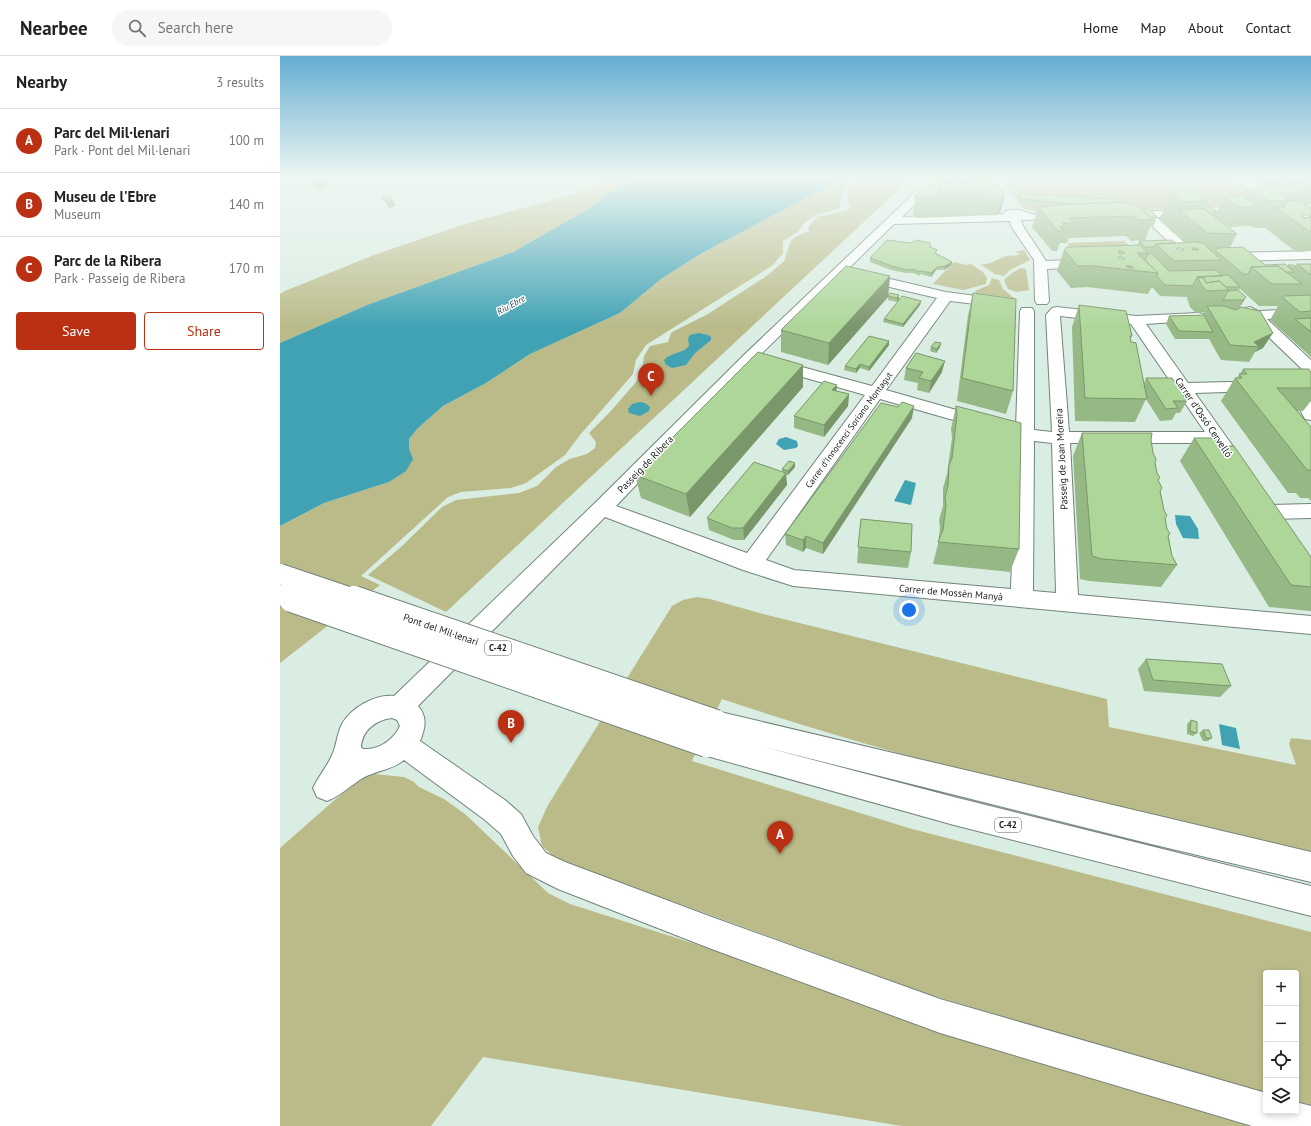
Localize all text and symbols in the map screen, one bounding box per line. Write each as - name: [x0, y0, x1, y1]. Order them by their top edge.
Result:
- search box: [112, 10, 392, 46]
- text: Nearbee: [20, 16, 88, 40]
- icon: search: [126, 17, 148, 39]
- text: Search here: [158, 18, 233, 37]
- text: Home: [1083, 19, 1118, 37]
- text: Map: [1140, 19, 1166, 37]
- text: About: [1188, 19, 1224, 37]
- text: Contact: [1246, 19, 1291, 37]
- text: Nearby: [16, 71, 67, 93]
- text: 3 results: [216, 74, 264, 91]
- text: Parc del Mil·lenari: [54, 123, 170, 142]
- text: A: [25, 132, 33, 149]
- text: 100 m: [229, 132, 264, 149]
- text: Park · Pont del Mil·lenari: [54, 142, 190, 159]
- text: Museu de l'Ebre: [54, 187, 156, 206]
- text: B: [25, 196, 33, 213]
- text: 140 m: [229, 196, 264, 213]
- text: Museum: [54, 206, 101, 223]
- text: Parc de la Ribera: [54, 251, 161, 270]
- text: C: [25, 260, 33, 277]
- text: 170 m: [229, 260, 264, 277]
- text: Park · Passeig de Ribera: [54, 270, 185, 287]
- water label: Riu Ebre: [495, 292, 528, 317]
- button: Save: [16, 312, 136, 350]
- button: Share: [144, 312, 264, 350]
- pin: C: [638, 363, 664, 396]
- street label: Carrer d'Innocenci Soriano Montagut: [803, 370, 894, 490]
- street label: Carrer d'Ossó Cervelló: [1172, 375, 1235, 460]
- street label: Passeig de Joan Moreira: [1052, 408, 1071, 510]
- street label: Passeig de Ribera: [615, 433, 676, 496]
- street label: Carrer de Mossèn Manyà: [898, 581, 1004, 604]
- your location: [899, 600, 919, 620]
- street label: Pont del Mil·lenari: [401, 610, 480, 648]
- road number: C-42: [485, 641, 511, 655]
- pin: B: [498, 710, 524, 743]
- road number: C-42: [995, 818, 1021, 832]
- pin: A: [767, 821, 793, 854]
- map controls: [1263, 970, 1299, 1114]
- button: +: [1263, 970, 1299, 1006]
- button: −: [1263, 1006, 1299, 1042]
- button: locate: [1263, 1042, 1299, 1078]
- button: layers: [1263, 1078, 1299, 1114]

